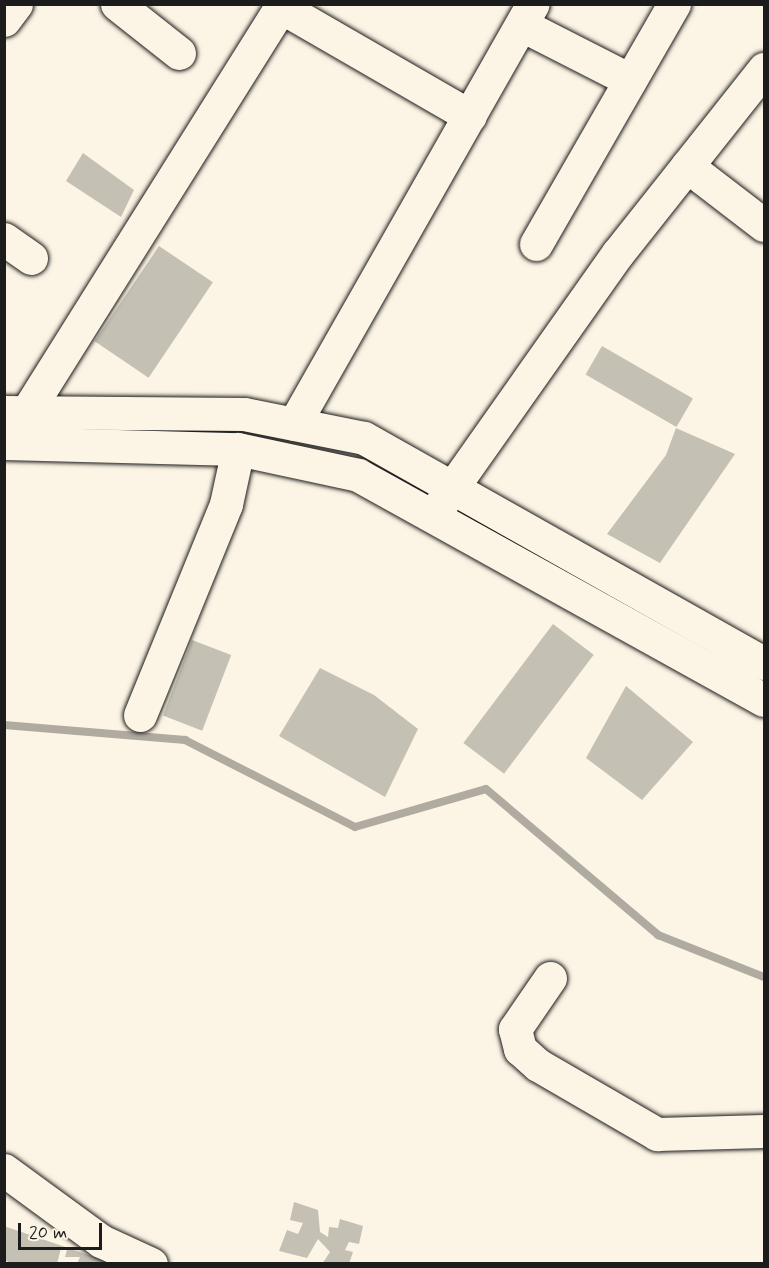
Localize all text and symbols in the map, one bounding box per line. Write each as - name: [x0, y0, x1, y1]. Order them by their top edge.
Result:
- scale bar: [21, 1211, 105, 1249]
- text: 20 m: [29, 1221, 67, 1245]

